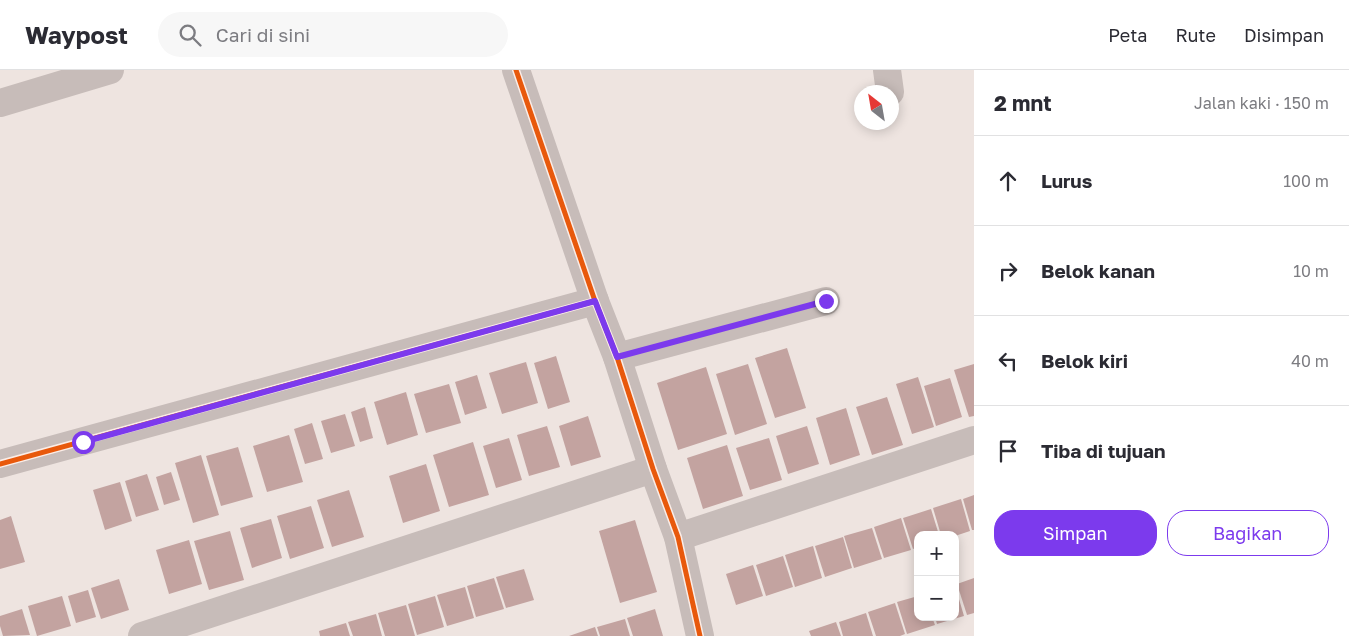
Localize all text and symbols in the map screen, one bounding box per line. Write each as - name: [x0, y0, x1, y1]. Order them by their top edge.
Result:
- search box: [158, 12, 508, 57]
- text: Waypost: [25, 20, 128, 49]
- icon: search: [176, 21, 204, 49]
- text: Cari di sini: [216, 23, 310, 46]
- text: Peta: [1108, 24, 1148, 46]
- text: Rute: [1176, 24, 1216, 46]
- text: Disimpan: [1244, 24, 1324, 46]
- north arrow: [854, 85, 899, 130]
- text: 2 mnt: [994, 90, 1052, 116]
- text: Jalan kaki · 150 m: [1194, 93, 1329, 113]
- icon: ahead: [994, 167, 1022, 195]
- text: Lurus: [1041, 169, 1092, 192]
- text: 100 m: [1283, 171, 1329, 191]
- icon: right: [994, 257, 1022, 285]
- text: Belok kanan: [1041, 259, 1155, 282]
- text: 10 m: [1293, 261, 1329, 281]
- route end: [815, 290, 838, 313]
- icon: left: [994, 347, 1022, 375]
- text: Belok kiri: [1041, 349, 1128, 372]
- text: 40 m: [1291, 351, 1329, 371]
- route start: [72, 431, 95, 454]
- icon: arrive: [994, 437, 1022, 465]
- text: Tiba di tujuan: [1041, 439, 1166, 462]
- button: Simpan: [994, 510, 1157, 556]
- button: Bagikan: [1167, 510, 1329, 556]
- map controls: [914, 531, 959, 621]
- button: +: [914, 531, 959, 576]
- button: −: [914, 576, 959, 621]

